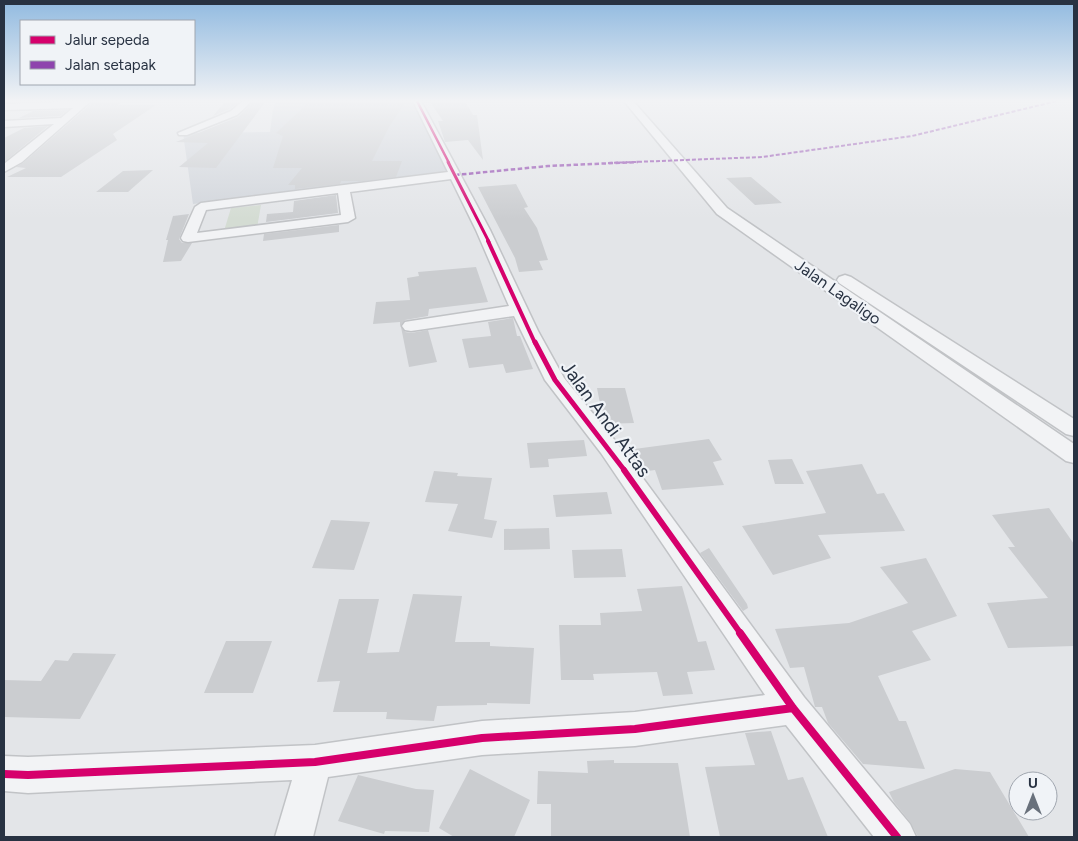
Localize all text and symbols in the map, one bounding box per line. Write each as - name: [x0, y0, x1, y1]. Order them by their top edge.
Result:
- legend: [20, 20, 195, 85]
- text: Jalur sepeda: [65, 31, 150, 49]
- text: Jalan setapak: [65, 56, 156, 74]
- street label: Jalan Lagaligo: [791, 255, 885, 329]
- street label: Jalan Andi Attas: [556, 356, 656, 482]
- north arrow: [1008, 771, 1058, 821]
- text: U: [1028, 775, 1038, 792]

